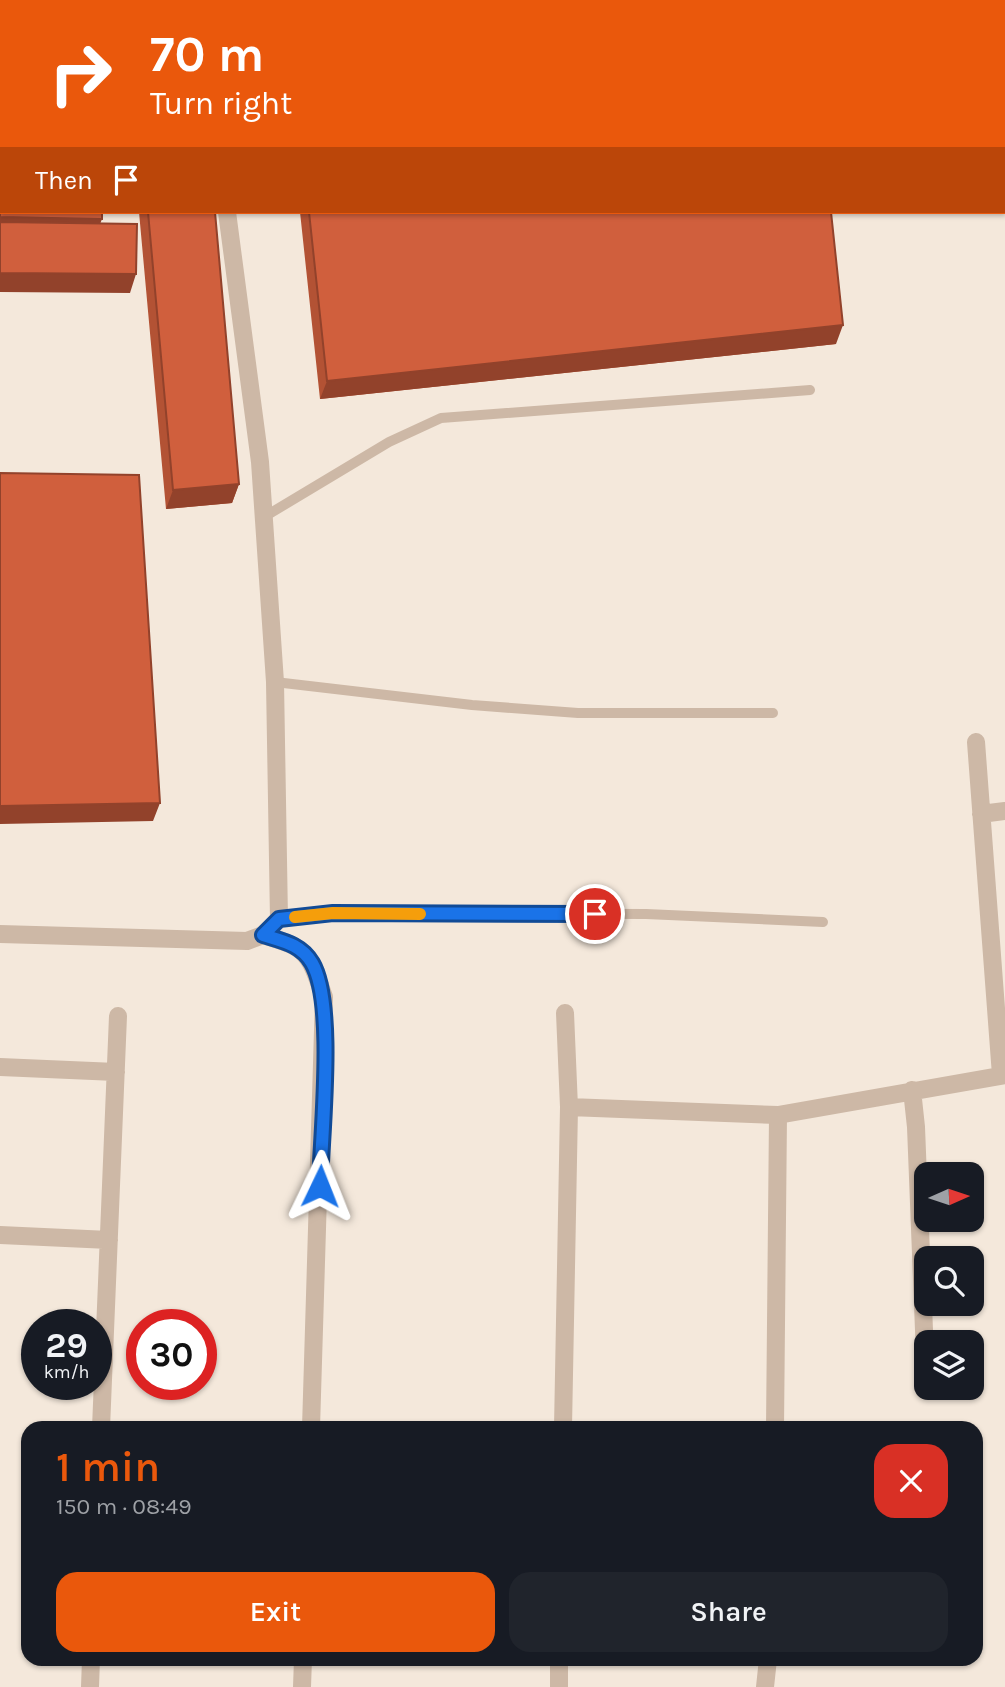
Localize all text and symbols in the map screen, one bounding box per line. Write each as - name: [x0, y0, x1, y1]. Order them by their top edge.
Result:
- text: 70 m: [150, 26, 264, 83]
- icon: right: [35, 28, 126, 119]
- text: Turn right: [150, 85, 292, 122]
- icon: arrive: [107, 161, 145, 199]
- text: Then: [35, 165, 93, 196]
- pin: [565, 884, 625, 944]
- icon: arrive: [576, 895, 614, 933]
- position arrow: [283, 1149, 357, 1223]
- north arrow: [914, 1162, 984, 1232]
- map controls: [914, 1162, 984, 1400]
- button: search: [914, 1246, 984, 1316]
- speed limit sign: 30: [126, 1309, 217, 1400]
- text: 29: [45, 1325, 88, 1366]
- button: layers: [914, 1330, 984, 1400]
- text: km/h: [44, 1361, 89, 1383]
- text: 1 min: [56, 1442, 160, 1492]
- button: close: [874, 1444, 948, 1518]
- text: 150 m · 08:49: [56, 1493, 192, 1520]
- button: Exit: [56, 1572, 495, 1652]
- button: Share: [509, 1572, 948, 1652]

